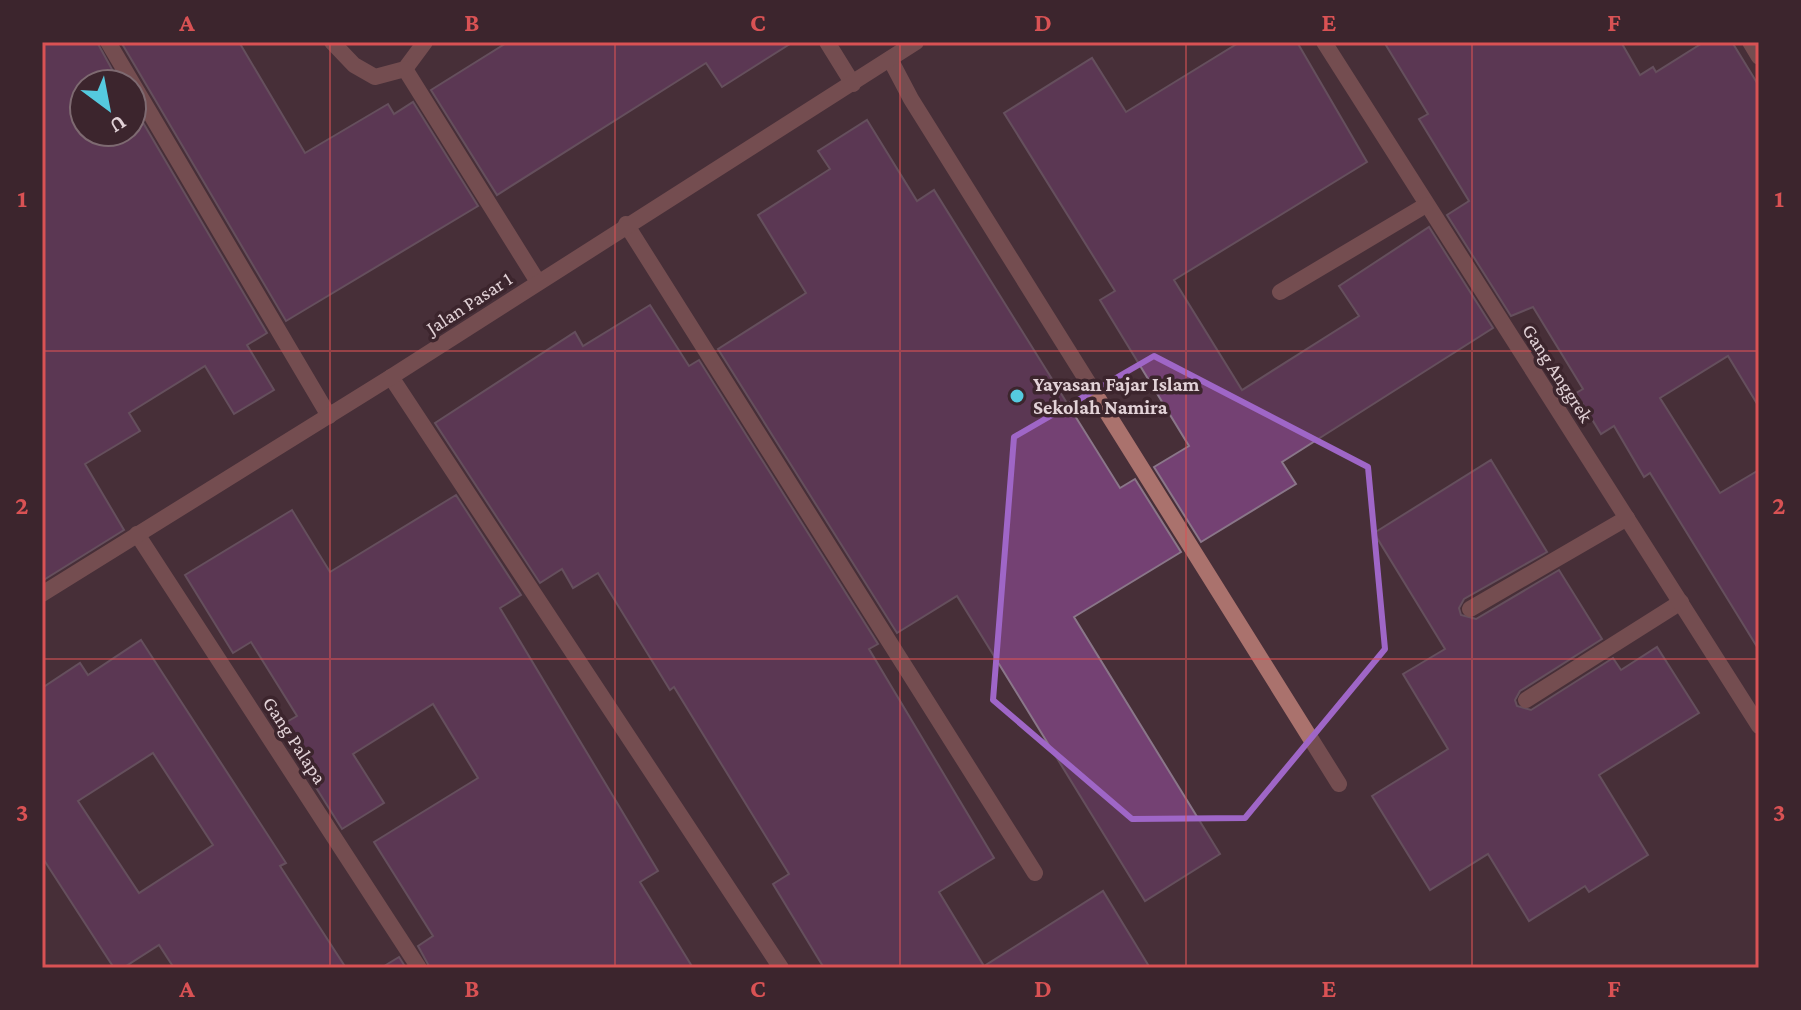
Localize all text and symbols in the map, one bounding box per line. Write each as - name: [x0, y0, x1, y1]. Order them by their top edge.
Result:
- text: A: [178, 8, 195, 37]
- text: B: [464, 8, 480, 37]
- text: C: [750, 8, 766, 37]
- text: D: [1034, 8, 1052, 37]
- text: E: [1322, 8, 1337, 37]
- text: F: [1607, 8, 1621, 37]
- north arrow: [68, 68, 148, 148]
- text: U: [105, 110, 131, 139]
- text: 1: [17, 184, 27, 213]
- text: 1: [1774, 184, 1784, 213]
- street label: Jalan Pasar 1: [420, 267, 517, 341]
- street label: Gang Anggrek: [1517, 320, 1598, 427]
- place label: Yayasan Fajar Islam Sekolah Namira: [1033, 373, 1199, 418]
- marker: Yayasan Fajar Islam Sekolah Namira: [1008, 387, 1026, 405]
- text: 2: [15, 491, 29, 520]
- text: 2: [1772, 491, 1786, 520]
- street label: Gang Palapa: [258, 692, 331, 788]
- text: 3: [16, 798, 28, 827]
- text: 3: [1773, 798, 1785, 827]
- text: A: [178, 974, 195, 1003]
- text: B: [464, 974, 480, 1003]
- text: C: [750, 974, 766, 1003]
- text: D: [1034, 974, 1052, 1003]
- text: E: [1322, 974, 1337, 1003]
- text: F: [1607, 974, 1621, 1003]

